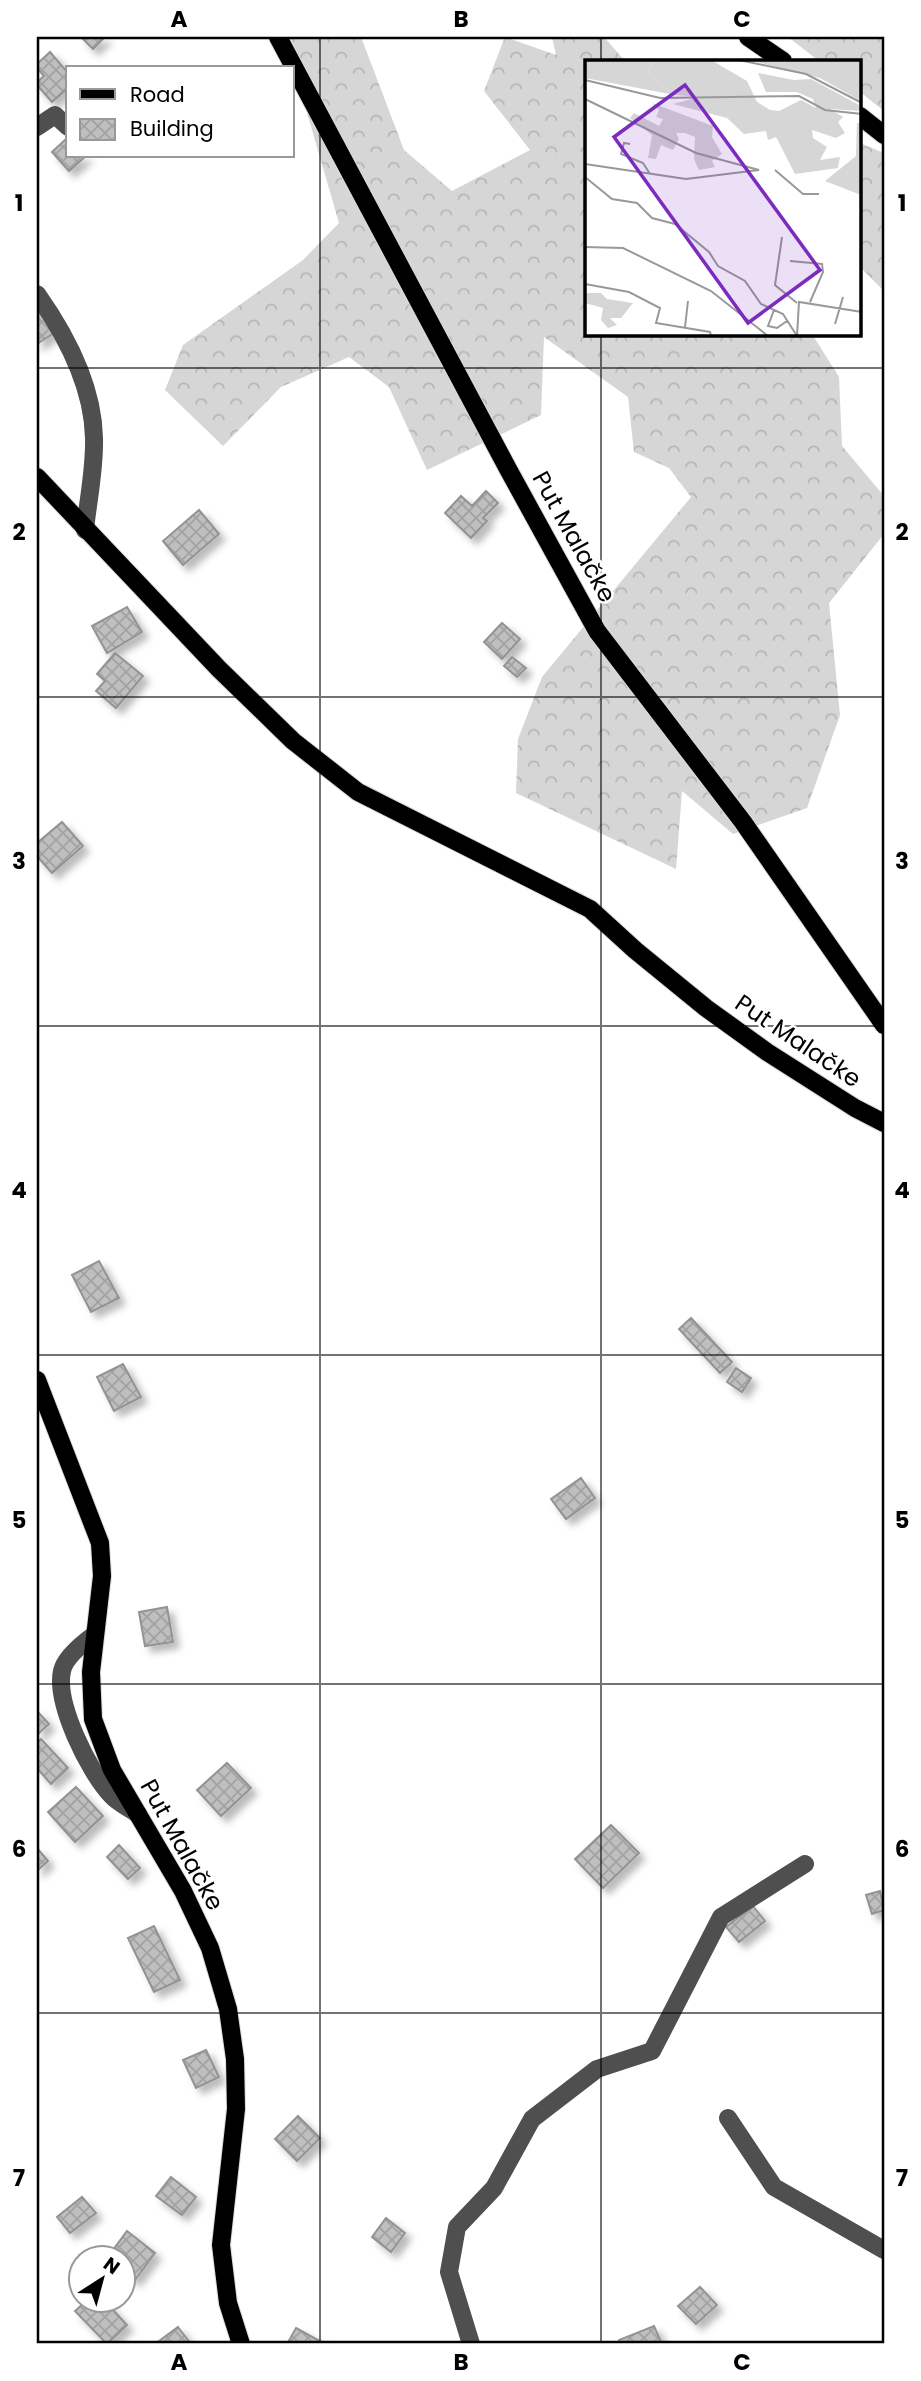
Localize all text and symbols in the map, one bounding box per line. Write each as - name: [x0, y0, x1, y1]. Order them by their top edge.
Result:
- text: A: [171, 3, 188, 35]
- text: B: [453, 3, 469, 35]
- text: C: [733, 3, 751, 35]
- inset map: [585, 60, 862, 336]
- legend: [66, 66, 294, 158]
- text: Road: [130, 80, 185, 109]
- text: Building: [130, 114, 214, 143]
- text: 1: [15, 187, 23, 219]
- text: 1: [898, 187, 906, 219]
- street label: Put Malačke: [525, 465, 624, 608]
- text: 2: [12, 516, 26, 548]
- text: 2: [895, 516, 909, 548]
- text: 3: [12, 845, 26, 877]
- text: 3: [895, 845, 909, 877]
- street label: Put Malačke: [729, 986, 868, 1095]
- text: 4: [11, 1174, 27, 1206]
- text: 4: [894, 1174, 910, 1206]
- text: 5: [12, 1504, 26, 1536]
- text: 5: [895, 1504, 909, 1536]
- street label: Put Malačke: [133, 1773, 232, 1916]
- text: 6: [12, 1833, 26, 1865]
- text: 6: [895, 1833, 909, 1865]
- text: 7: [13, 2162, 25, 2194]
- text: 7: [896, 2162, 908, 2194]
- north arrow: [66, 2244, 136, 2314]
- text: N: [98, 2251, 125, 2281]
- text: A: [171, 2346, 188, 2378]
- text: B: [453, 2346, 469, 2378]
- text: C: [733, 2346, 751, 2378]

